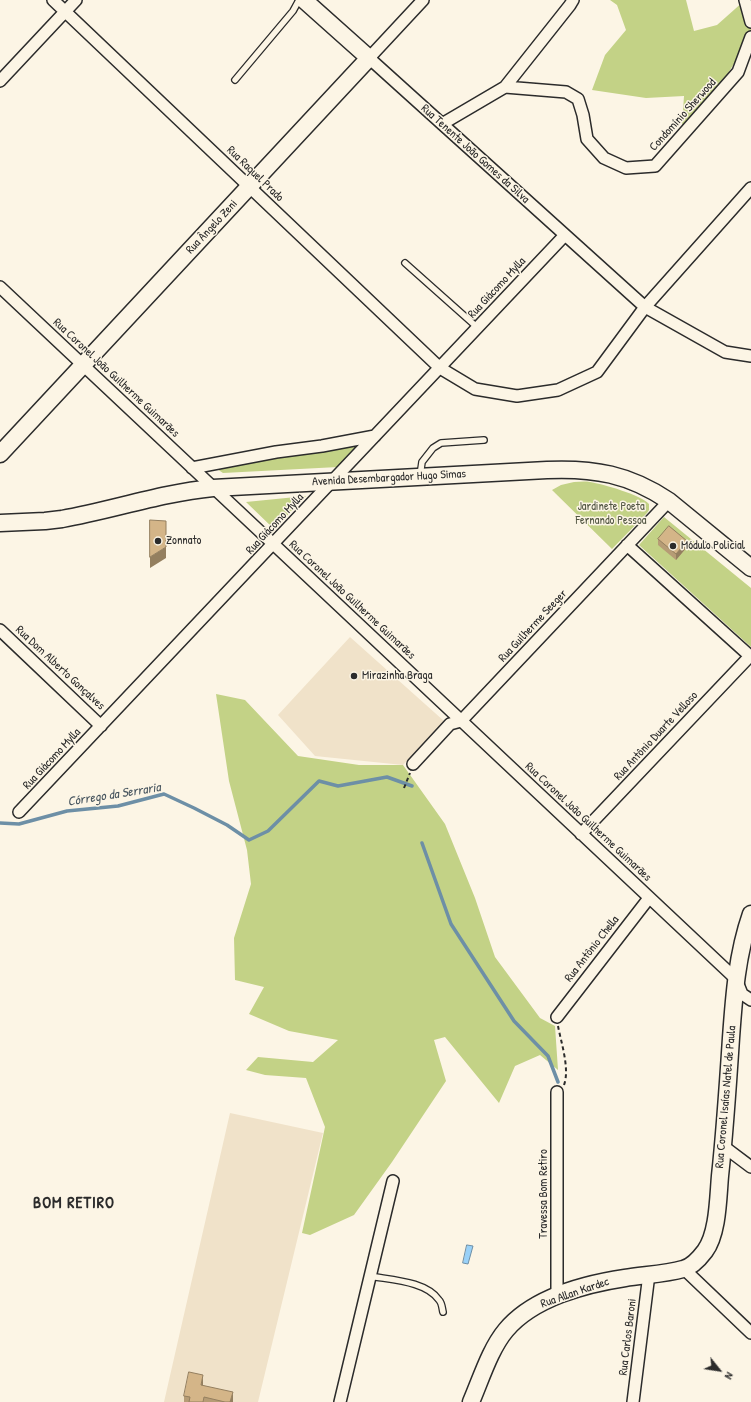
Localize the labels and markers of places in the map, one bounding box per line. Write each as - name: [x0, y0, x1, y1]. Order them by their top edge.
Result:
- place label: Zonnato: [166, 534, 201, 548]
- marker: Zonnato: [153, 536, 163, 546]
- place label: Módulo Policial: [681, 539, 745, 553]
- marker: Módulo Policial: [668, 541, 678, 551]
- place label: Mirazinha Braga: [362, 669, 432, 683]
- marker: Mirazinha Braga: [349, 671, 359, 681]

